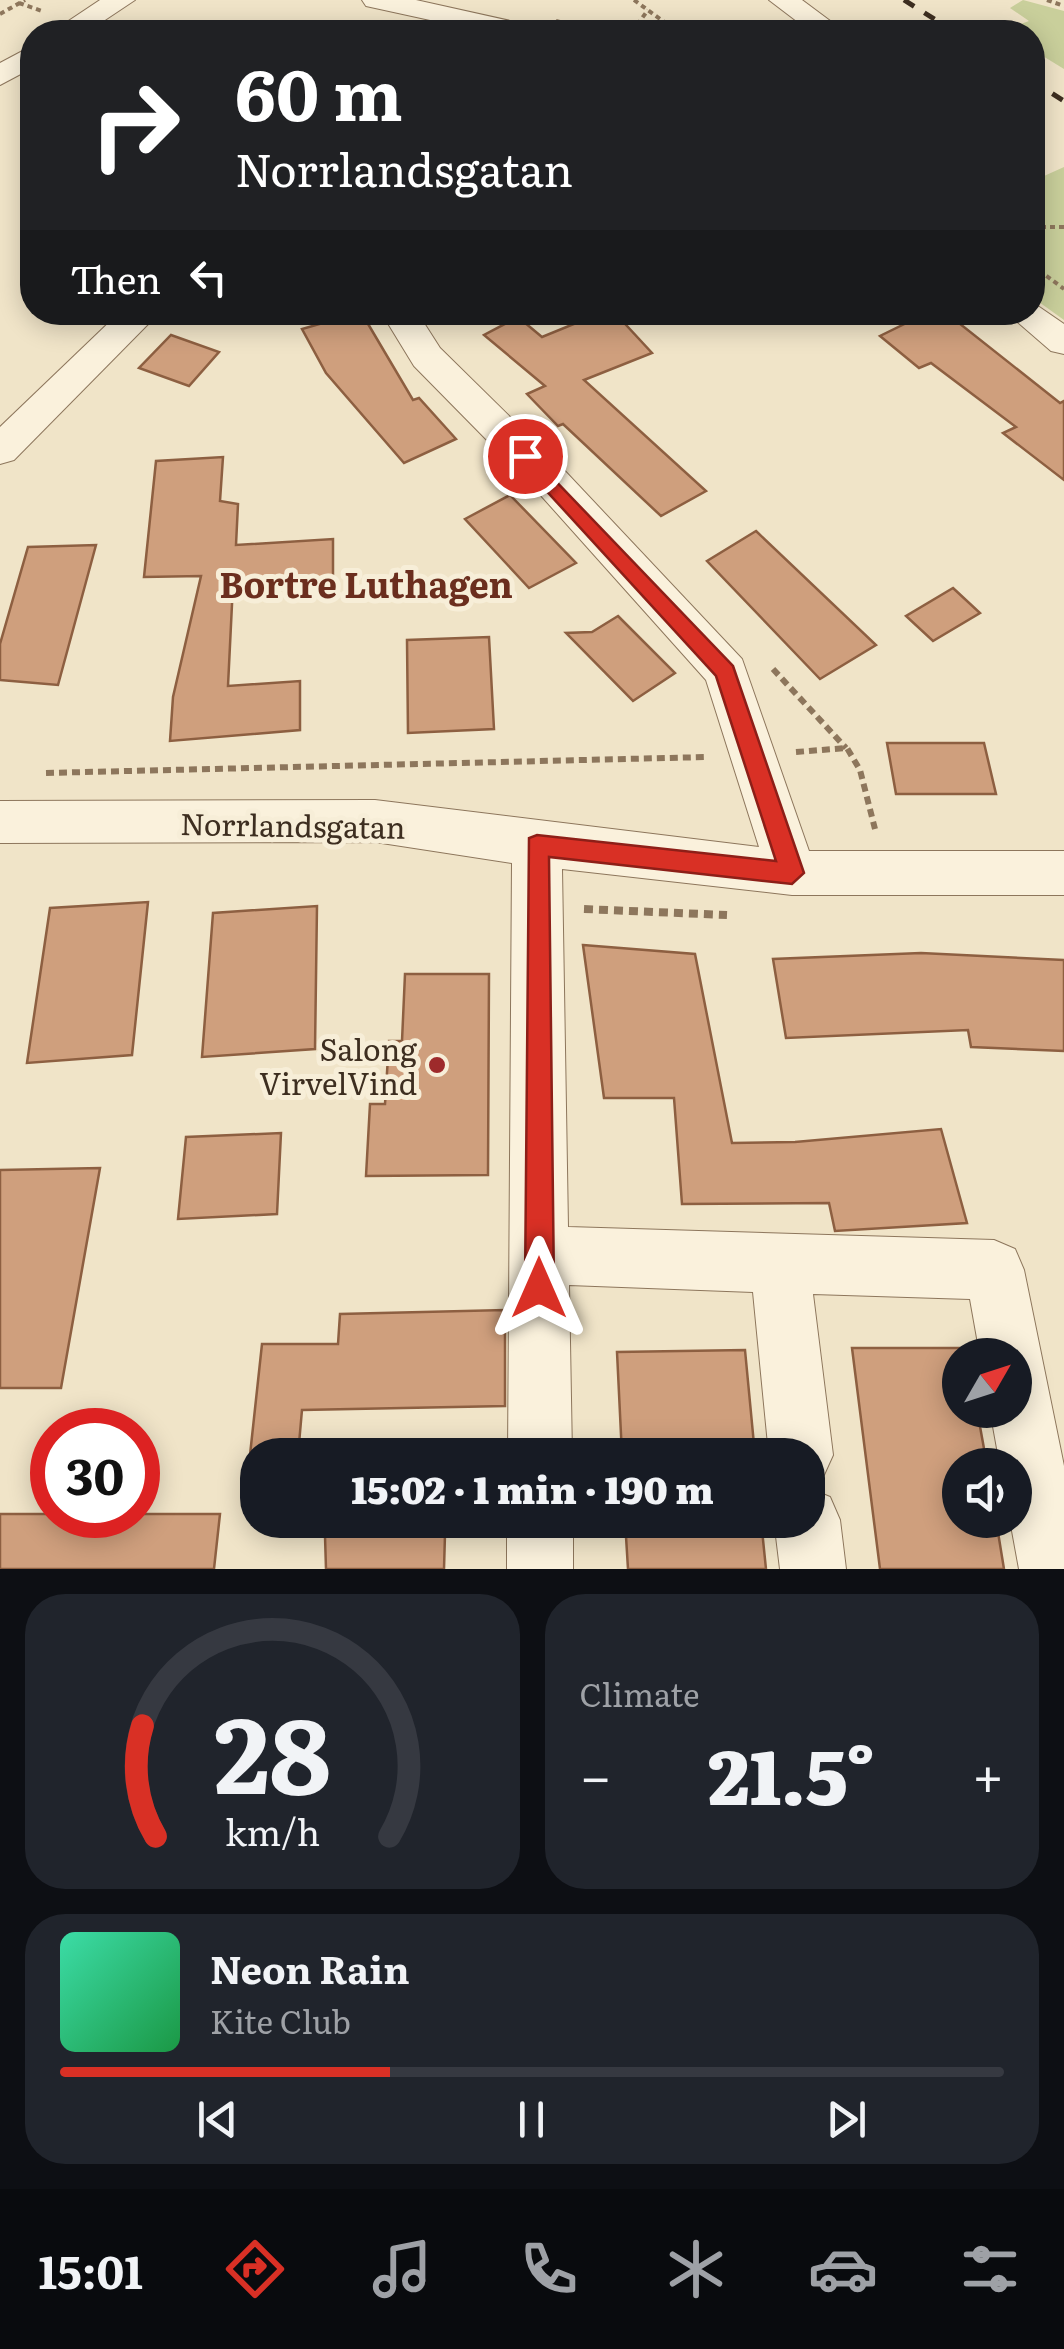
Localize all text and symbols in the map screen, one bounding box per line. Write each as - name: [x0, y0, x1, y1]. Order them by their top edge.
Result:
- text: 60 m: [235, 39, 403, 143]
- icon: right: [70, 60, 200, 190]
- text: Norrlandsgatan: [235, 134, 573, 201]
- text: Then: [70, 249, 161, 306]
- icon: left: [181, 250, 236, 305]
- pin: [483, 414, 568, 499]
- icon: arrive: [498, 429, 553, 484]
- district label: Bortre Luthagen: [219, 557, 513, 609]
- street label: Norrlandsgatan: [180, 800, 406, 848]
- place label: Salong VirvelVind: [259, 1026, 417, 1104]
- marker: Salong VirvelVind: [426, 1054, 448, 1076]
- position arrow: [487, 1236, 591, 1340]
- north arrow: [942, 1338, 1032, 1428]
- map controls: [942, 1338, 1032, 1538]
- speed limit sign: 30: [30, 1408, 160, 1538]
- button: sound: [942, 1448, 1032, 1538]
- text: 15:02 · 1 min · 190 m: [351, 1459, 714, 1516]
- text: Climate: [580, 1669, 700, 1717]
- text: 28: [214, 1671, 331, 1826]
- text: 21.5°: [708, 1717, 875, 1828]
- text: −: [580, 1732, 612, 1814]
- text: +: [972, 1732, 1004, 1814]
- text: km/h: [225, 1804, 320, 1857]
- text: Neon Rain: [210, 1939, 410, 1996]
- text: Kite Club: [210, 1996, 351, 2044]
- icon: previous: [190, 2092, 245, 2147]
- icon: pause: [504, 2092, 559, 2147]
- icon: next: [819, 2092, 874, 2147]
- icon: directions: [220, 2234, 290, 2304]
- icon: music: [367, 2234, 437, 2304]
- icon: phone: [514, 2234, 584, 2304]
- icon: climate: [661, 2234, 731, 2304]
- icon: car: [808, 2234, 878, 2304]
- icon: filters: [955, 2234, 1025, 2304]
- text: 15:01: [39, 2236, 143, 2303]

